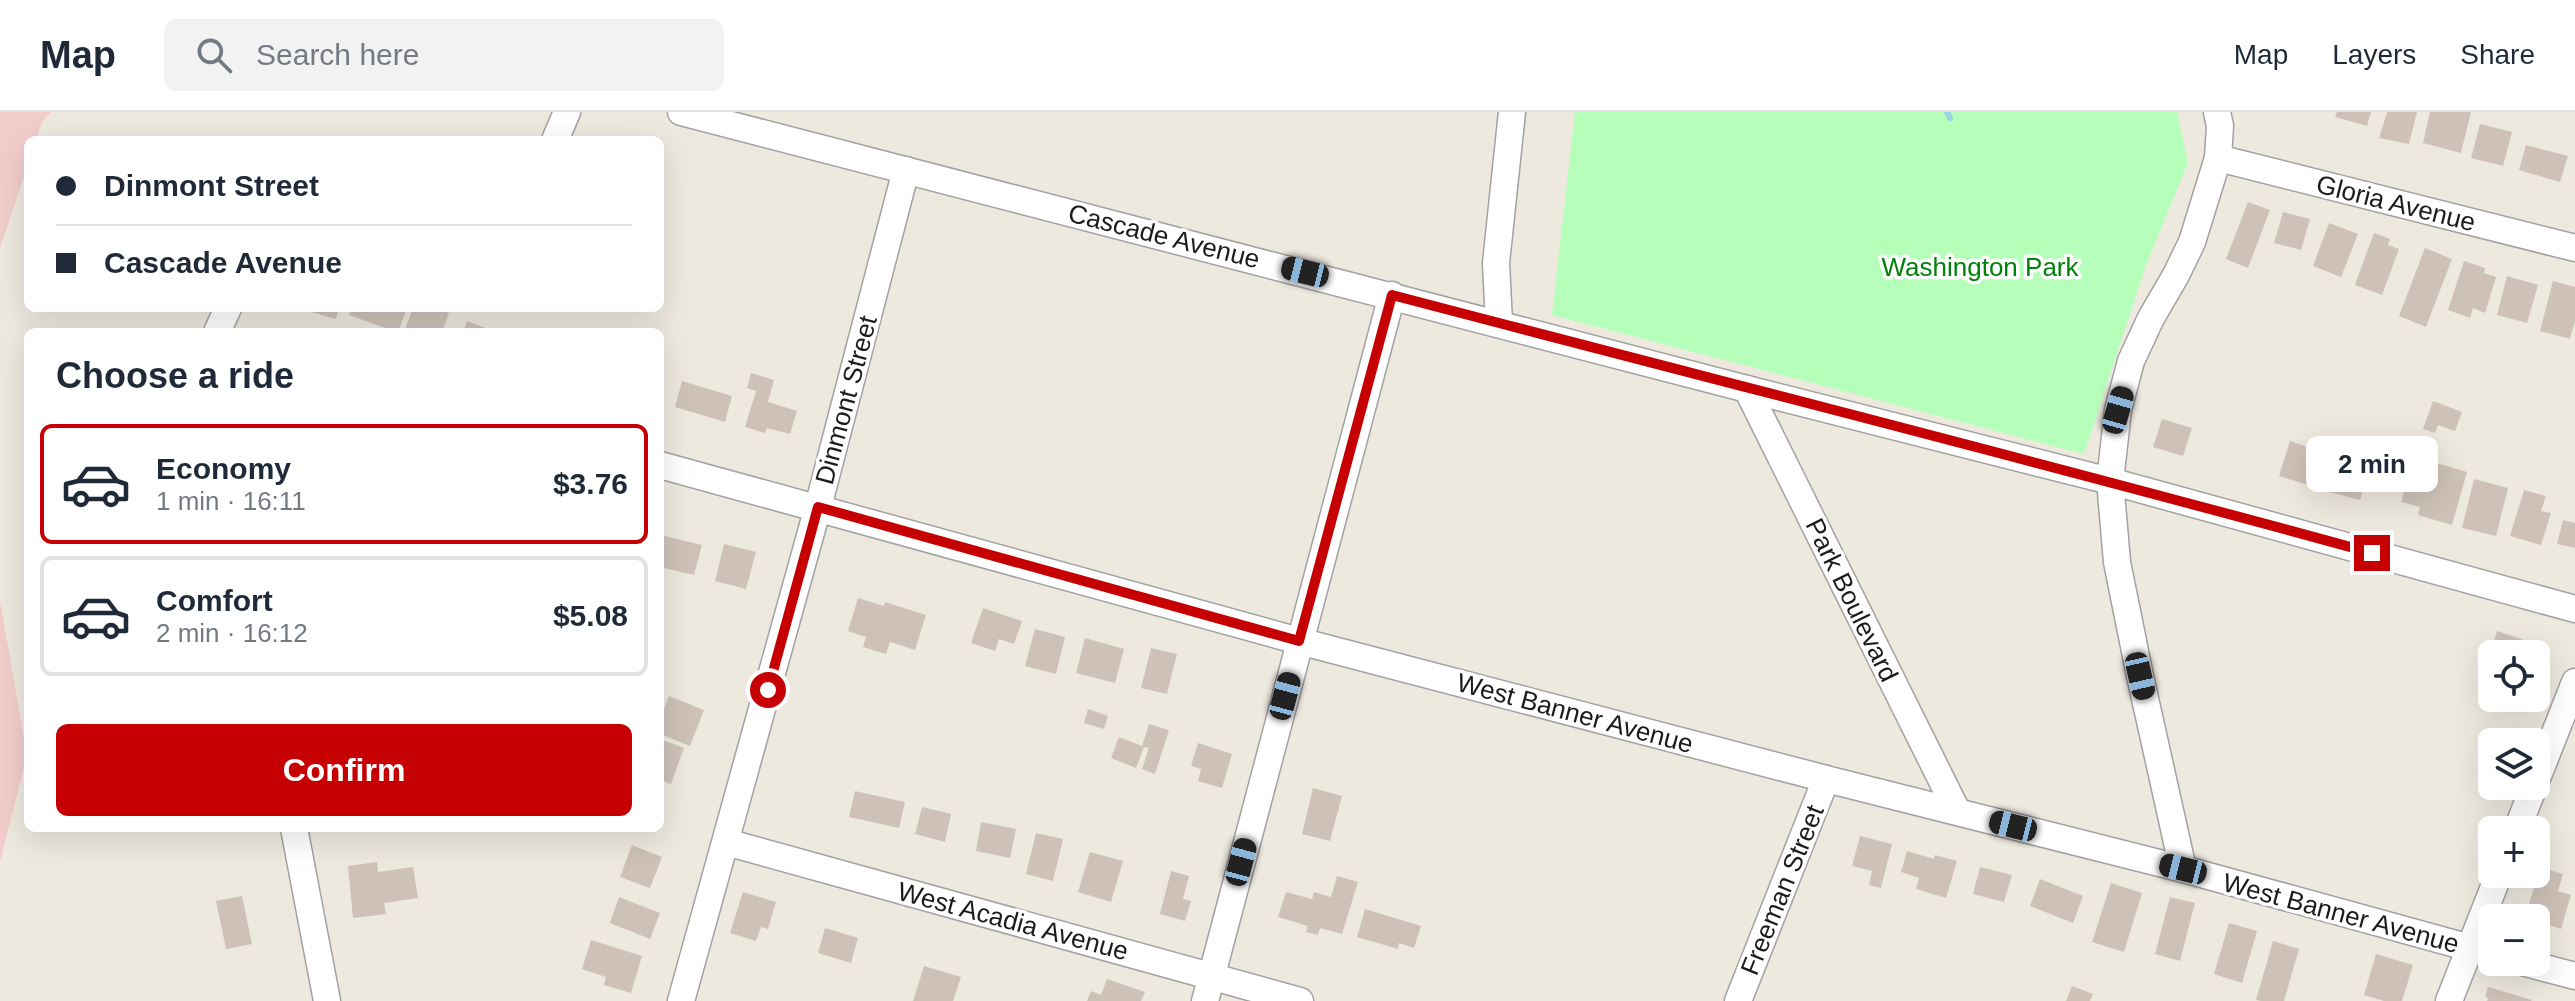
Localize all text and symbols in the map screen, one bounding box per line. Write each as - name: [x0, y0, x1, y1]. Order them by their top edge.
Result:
- search box: [164, 19, 724, 91]
- icon: search: [192, 33, 236, 77]
- text: Map: [40, 34, 116, 76]
- text: Search here: [256, 38, 419, 71]
- text: Map: [2234, 39, 2288, 70]
- text: Layers: [2332, 39, 2416, 70]
- text: Share: [2460, 39, 2535, 70]
- text: Dinmont Street: [104, 169, 319, 202]
- street label: Gloria Avenue: [2313, 169, 2479, 237]
- street label: Cascade Avenue: [1065, 198, 1263, 274]
- text: Cascade Avenue: [104, 246, 342, 279]
- park label: Washington Park: [1881, 252, 2080, 282]
- car: [1279, 255, 1331, 289]
- street label: Dinmont Street: [809, 312, 883, 488]
- text: Choose a ride: [56, 355, 294, 396]
- car: [2100, 384, 2136, 436]
- callout: 2 min: [2306, 437, 2438, 493]
- icon: car: [60, 448, 132, 520]
- text: 2 min: [2338, 449, 2406, 479]
- text: Economy: [156, 452, 291, 485]
- text: $3.76: [553, 467, 628, 500]
- text: 1 min · 16:11: [156, 486, 306, 516]
- street label: Park Boulevard: [1800, 514, 1904, 686]
- route end: [2354, 535, 2390, 571]
- icon: car: [60, 580, 132, 652]
- text: Comfort: [156, 584, 273, 617]
- text: $5.08: [553, 599, 628, 632]
- text: 2 min · 16:12: [156, 618, 308, 648]
- map controls: [2478, 640, 2550, 976]
- button: locate: [2478, 640, 2550, 712]
- car: [2123, 650, 2157, 702]
- street label: West Banner Avenue: [1454, 667, 1696, 759]
- car: [1267, 670, 1303, 722]
- route start: [750, 672, 786, 708]
- button: Confirm: [56, 724, 632, 816]
- button: layers: [2478, 728, 2550, 800]
- street label: Freeman Street: [1734, 800, 1830, 979]
- car: [1987, 809, 2039, 843]
- button: +: [2478, 816, 2550, 888]
- car: [1223, 836, 1259, 888]
- car: [2157, 852, 2209, 886]
- street label: West Banner Avenue: [2220, 867, 2462, 959]
- street label: West Acadia Avenue: [894, 876, 1132, 966]
- button: −: [2478, 904, 2550, 976]

